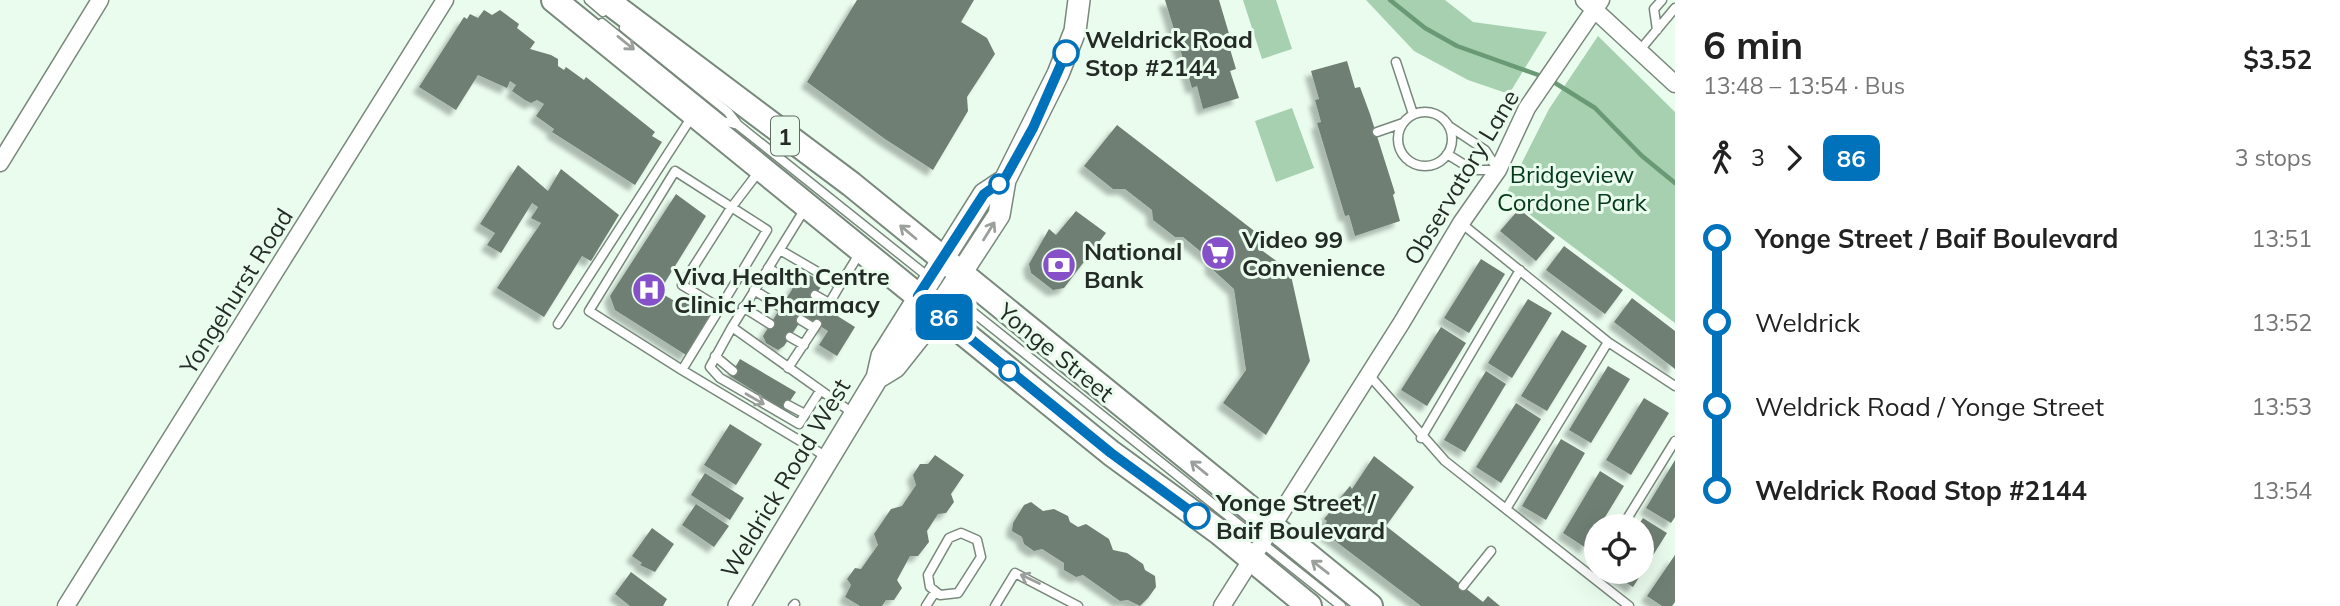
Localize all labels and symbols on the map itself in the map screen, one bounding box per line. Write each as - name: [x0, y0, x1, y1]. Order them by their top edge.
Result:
- place label: Weldrick Road Stop #2144: [1085, 24, 1253, 82]
- one-way arrow: [617, 35, 635, 50]
- marker: Weldrick Road Stop #2144: [1053, 40, 1079, 66]
- street label: Observatory Lane: [1397, 84, 1525, 270]
- road number: 1: [771, 116, 799, 155]
- park label: Bridgeview Cordone Park: [1497, 159, 1648, 217]
- unlabelled marker: [989, 174, 1009, 194]
- street label: Yongehurst Road: [172, 203, 299, 380]
- one-way arrow: [983, 221, 997, 241]
- one-way arrow: [900, 224, 918, 240]
- place label: Video 99 Convenience: [1241, 224, 1386, 282]
- supermarket icon: Video 99 Convenience: [1199, 234, 1237, 272]
- place label: National Bank: [1084, 236, 1182, 294]
- bank icon: National Bank: [1040, 246, 1078, 284]
- place label: Viva Health Centre Clinic + Pharmacy: [673, 261, 890, 319]
- hospital icon: Viva Health Centre Clinic + Pharmacy: [630, 271, 668, 309]
- line badge: 86: [912, 294, 976, 340]
- street label: Yonge Street: [991, 295, 1120, 408]
- unlabelled marker: [999, 361, 1019, 381]
- street label: Weldrick Road West: [714, 373, 856, 583]
- one-way arrow: [744, 393, 765, 406]
- one-way arrow: [1190, 460, 1208, 475]
- place label: Yonge Street / Baif Boulevard: [1215, 487, 1385, 545]
- marker: Yonge Street / Baif Boulevard: [1184, 503, 1210, 529]
- one-way arrow: [1311, 559, 1330, 574]
- one-way arrow: [1020, 572, 1041, 586]

